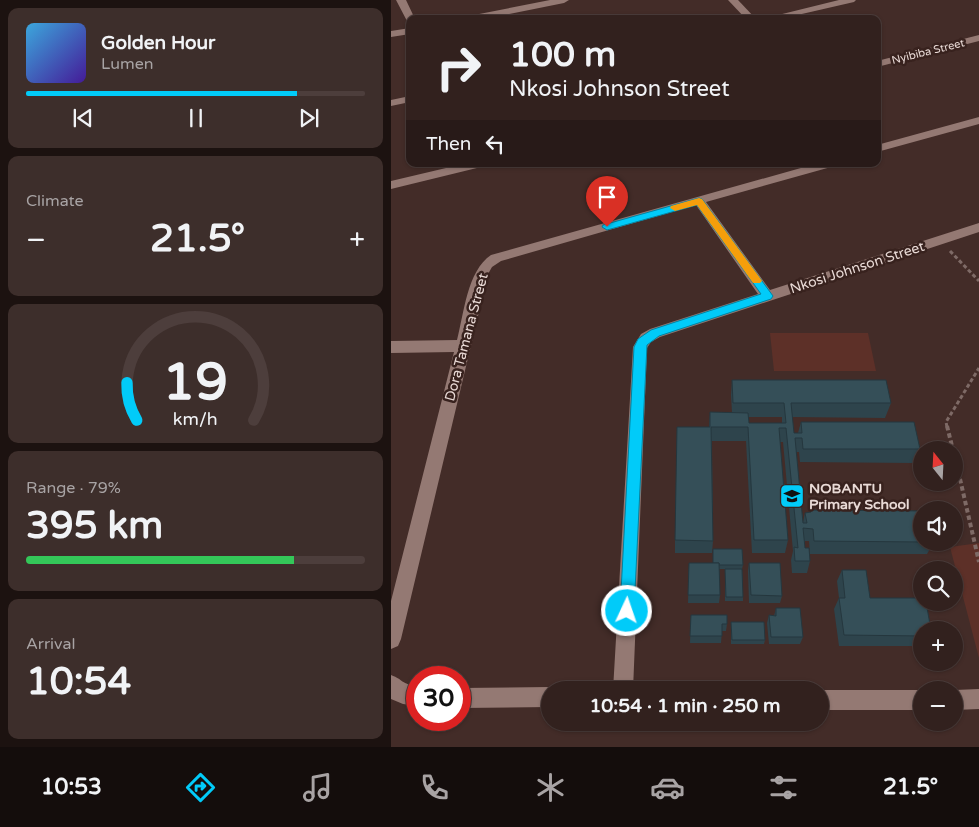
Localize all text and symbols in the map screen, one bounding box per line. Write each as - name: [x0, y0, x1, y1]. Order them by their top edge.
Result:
- text: Golden Hour: [101, 32, 215, 54]
- text: 100 m: [509, 34, 616, 76]
- icon: right: [426, 35, 491, 100]
- street label: Nyibiba Street: [890, 36, 966, 67]
- text: Lumen: [101, 54, 153, 74]
- text: Nkosi Johnson Street: [509, 76, 730, 102]
- icon: previous: [69, 104, 97, 132]
- icon: pause: [182, 104, 210, 132]
- icon: next: [295, 104, 323, 132]
- icon: left: [481, 130, 509, 158]
- text: Then: [426, 133, 471, 155]
- pin: [586, 176, 628, 227]
- icon: arrive: [593, 183, 621, 211]
- text: Climate: [26, 191, 84, 211]
- text: 21.5°: [150, 216, 245, 262]
- text: −: [26, 223, 46, 257]
- text: +: [349, 223, 365, 257]
- street label: Nkosi Johnson Street: [788, 237, 927, 297]
- street label: Dora Tamana Street: [441, 271, 492, 403]
- text: 19: [163, 351, 228, 414]
- text: km/h: [173, 409, 218, 430]
- north arrow: [913, 441, 963, 491]
- map controls: [913, 441, 963, 731]
- text: Range · 79%: [26, 478, 121, 498]
- place label: NOBANTU Primary School: [809, 480, 910, 513]
- school or university icon: NOBANTU Primary School: [779, 483, 805, 509]
- button: sound: [913, 501, 963, 551]
- text: 395 km: [26, 503, 163, 549]
- button: search: [913, 561, 963, 611]
- position arrow: [600, 584, 652, 636]
- button: +: [913, 621, 963, 671]
- text: Arrival: [26, 634, 75, 654]
- text: 10:54: [26, 659, 131, 705]
- speed limit sign: 30: [406, 666, 471, 731]
- button: −: [913, 681, 963, 731]
- text: 10:54 · 1 min · 250 m: [589, 695, 781, 717]
- icon: directions: [183, 770, 218, 805]
- icon: music: [300, 770, 335, 805]
- icon: phone: [417, 770, 452, 805]
- icon: climate: [533, 770, 568, 805]
- icon: car: [650, 770, 685, 805]
- icon: filters: [766, 770, 801, 805]
- text: 10:53: [41, 774, 102, 800]
- text: 21.5°: [883, 774, 938, 800]

